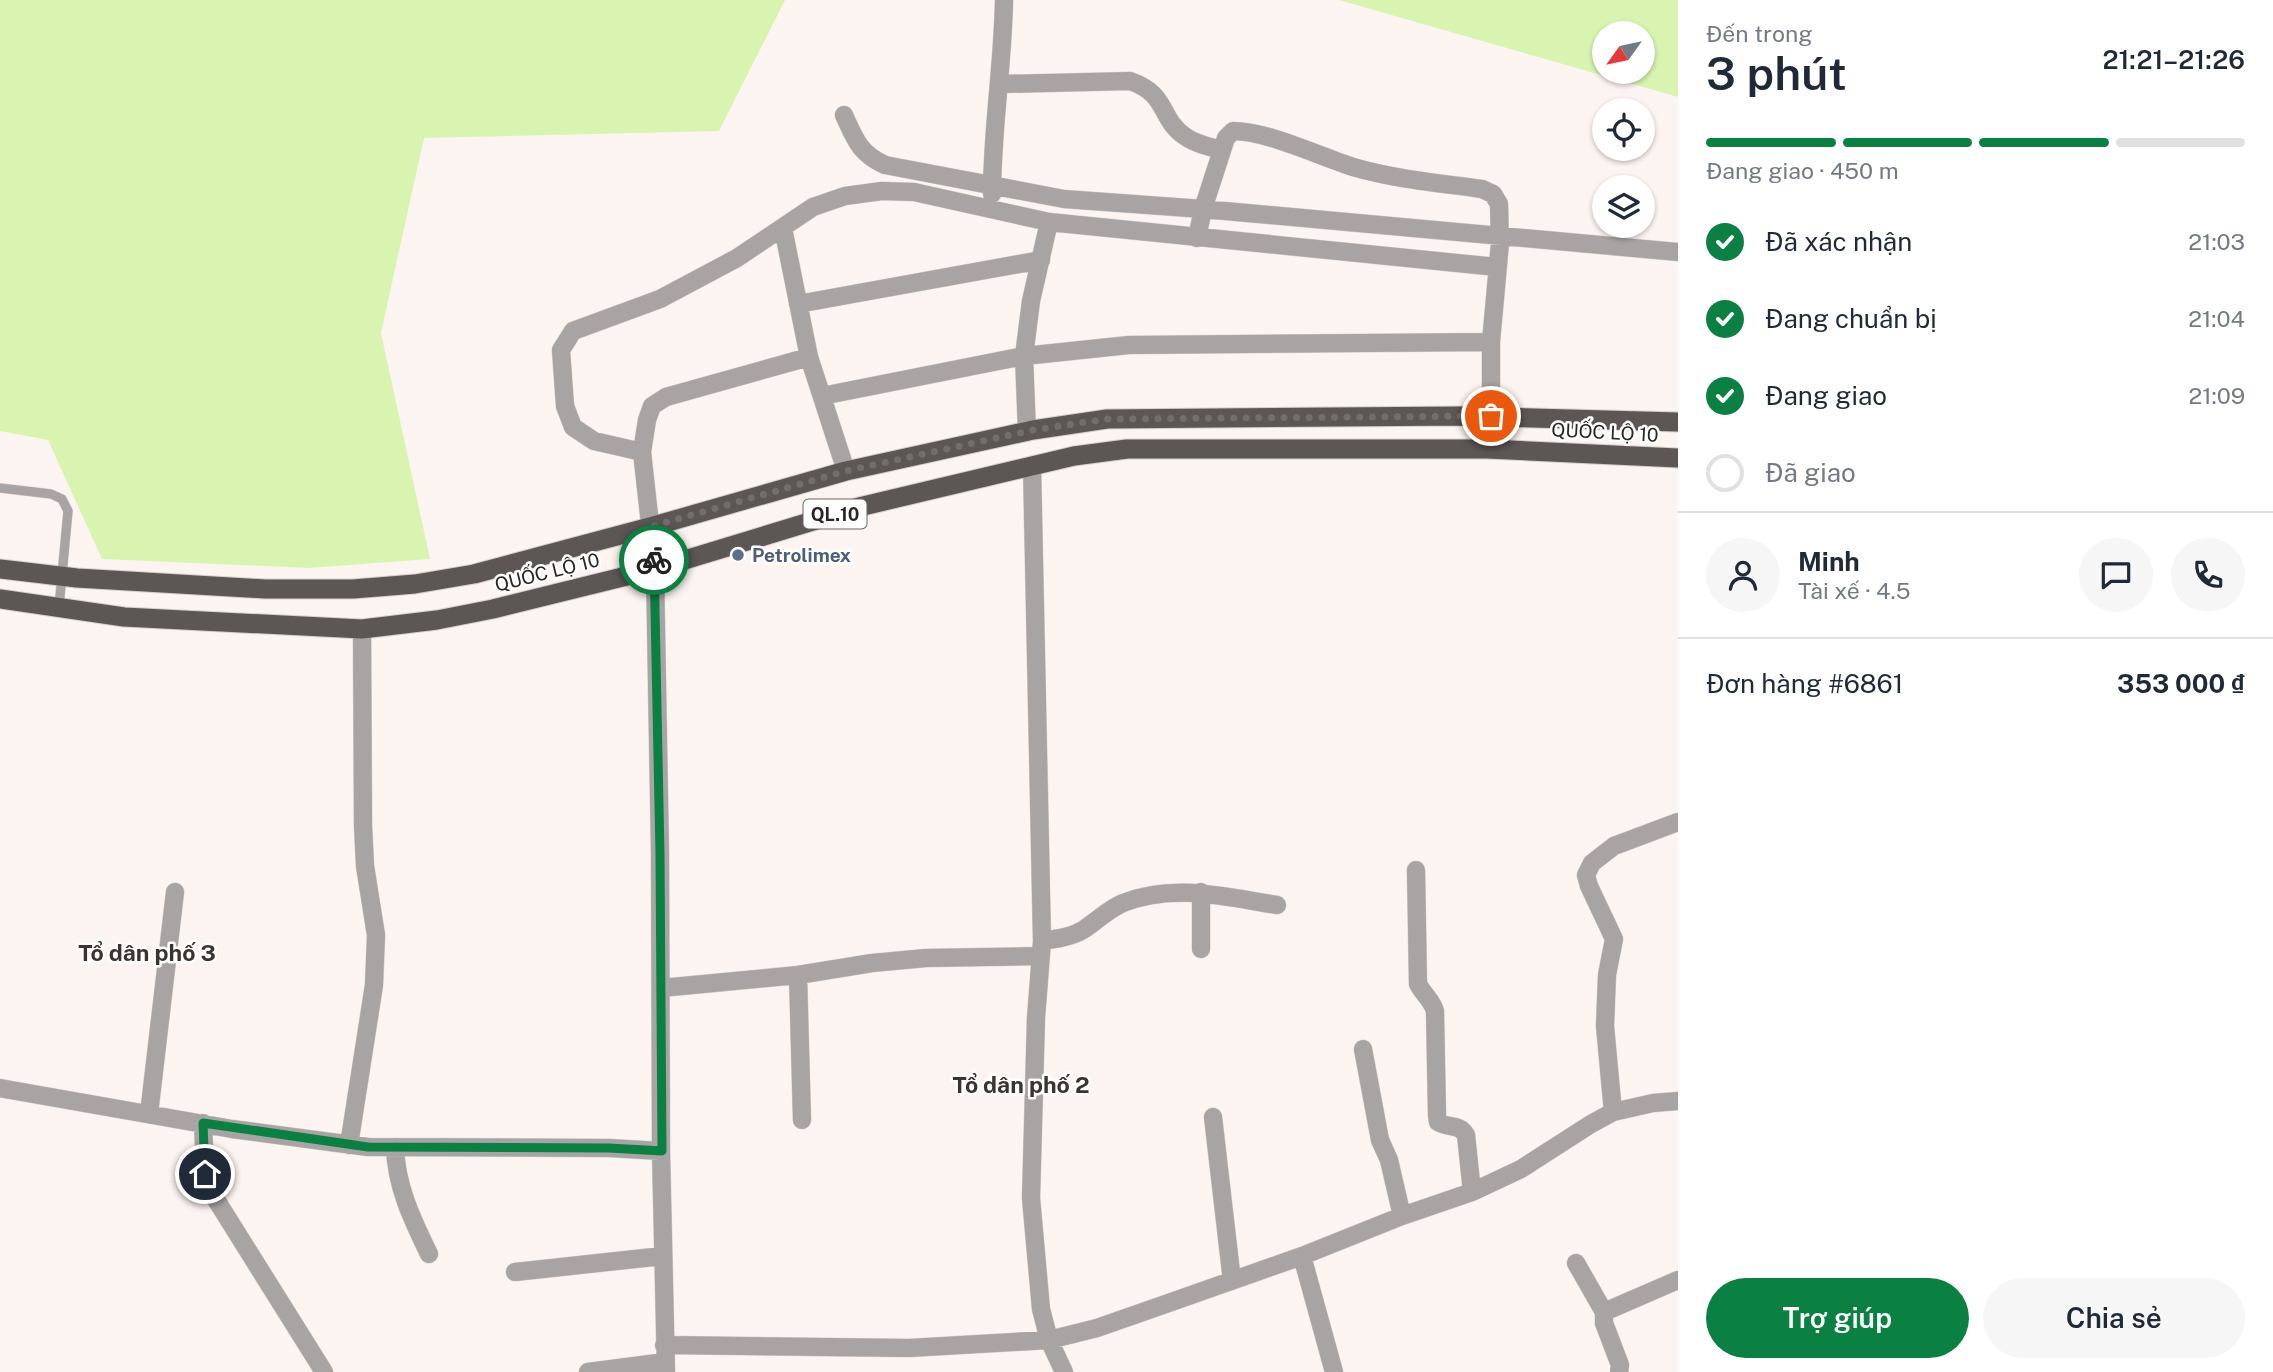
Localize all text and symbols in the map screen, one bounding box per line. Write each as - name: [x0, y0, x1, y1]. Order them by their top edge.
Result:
- text: Đến trong: [1706, 20, 1813, 47]
- north arrow: [1592, 21, 1656, 84]
- map controls: [1592, 21, 1655, 238]
- text: 21:21–21:26: [2102, 44, 2245, 75]
- text: 3 phút: [1706, 46, 1847, 100]
- button: locate: [1592, 98, 1655, 161]
- text: Đang giao · 450 m: [1706, 157, 1899, 184]
- button: layers: [1592, 175, 1655, 238]
- icon: check: [1706, 223, 1744, 261]
- text: Đã xác nhận: [1765, 226, 1912, 257]
- text: 21:03: [2188, 228, 2245, 255]
- icon: check: [1706, 300, 1744, 338]
- text: Đang chuẩn bị: [1765, 303, 1937, 334]
- text: 21:04: [2188, 305, 2245, 332]
- icon: check: [1706, 377, 1744, 415]
- text: Đang giao: [1765, 380, 1887, 411]
- text: 21:09: [2188, 382, 2245, 409]
- pin: [1461, 386, 1521, 446]
- icon: bag: [1472, 397, 1510, 435]
- street label: QUỐC LỘ 10: [1551, 416, 1659, 446]
- text: Đã giao: [1765, 457, 1856, 488]
- road number: QL.10: [804, 500, 866, 528]
- courier: [619, 525, 689, 595]
- button: person: [1706, 538, 1780, 612]
- button: chat: [2079, 538, 2153, 612]
- button: phone: [2171, 538, 2245, 612]
- icon: bike: [635, 541, 673, 579]
- place label: Petrolimex: [752, 544, 851, 566]
- street label: QUỐC LỘ 10: [492, 546, 602, 596]
- text: Minh: [1798, 546, 1860, 577]
- marker: Petrolimex: [730, 547, 746, 563]
- text: Tài xế · 4.5: [1798, 577, 1910, 604]
- text: Đơn hàng #6861: [1706, 668, 1903, 699]
- text: 353 000 ₫: [2117, 668, 2245, 699]
- district label: Tổ dân phố 3: [78, 939, 216, 966]
- district label: Tổ dân phố 2: [952, 1071, 1090, 1098]
- pin: [175, 1144, 235, 1204]
- icon: home: [186, 1155, 224, 1193]
- button: Trợ giúp: [1706, 1278, 1969, 1358]
- button: Chia sẻ: [1983, 1278, 2245, 1358]

